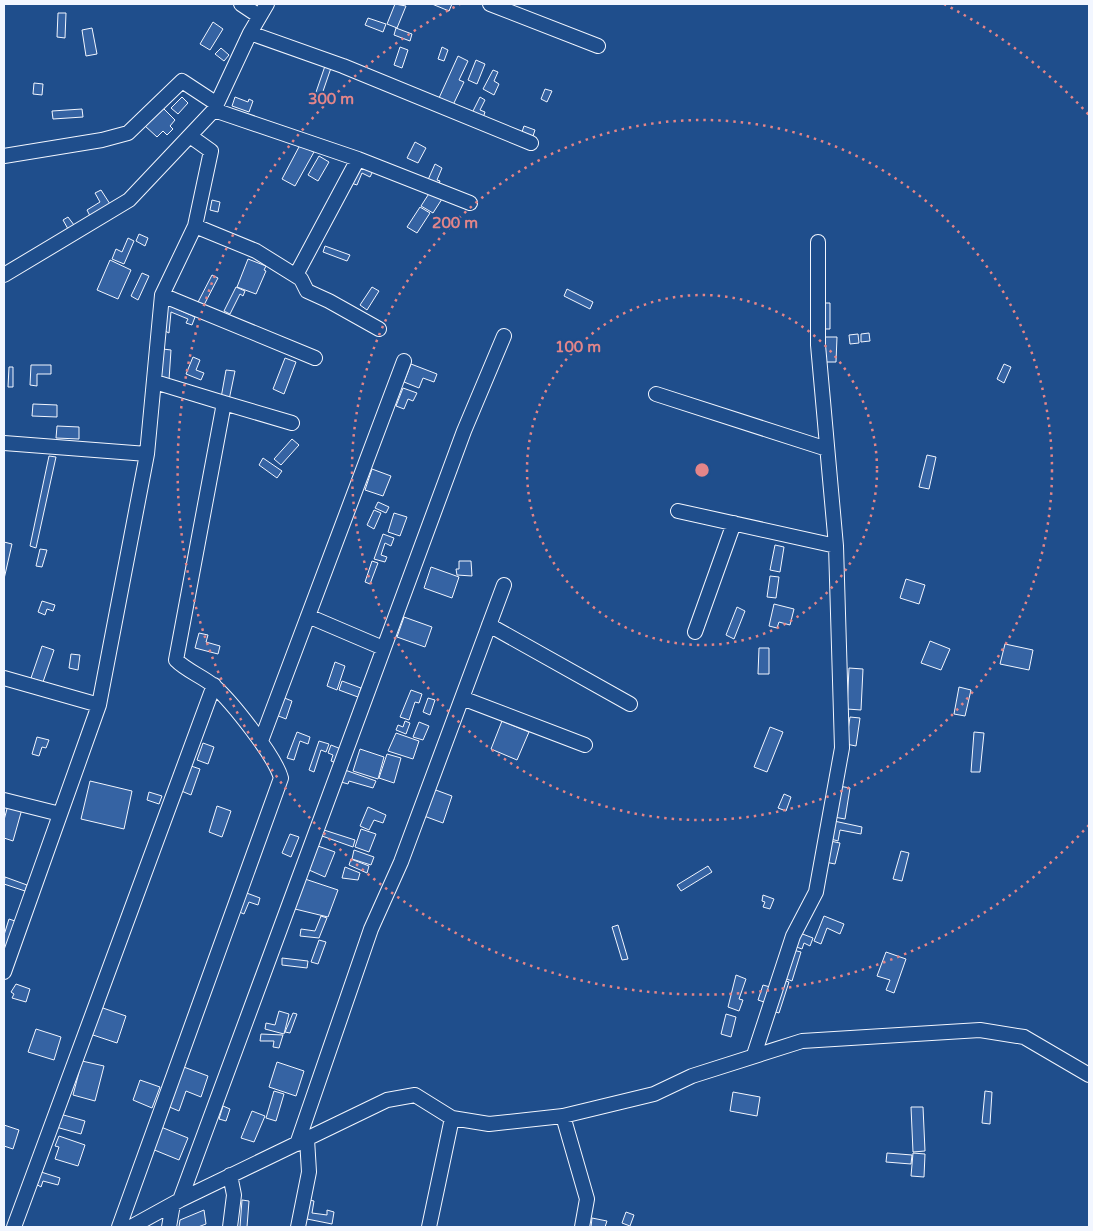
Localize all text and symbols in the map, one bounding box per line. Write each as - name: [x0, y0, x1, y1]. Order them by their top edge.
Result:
- text: 300 m: [308, 90, 354, 108]
- text: 200 m: [432, 214, 478, 232]
- text: 100 m: [555, 338, 601, 356]
- centre of rings: [693, 461, 711, 479]

